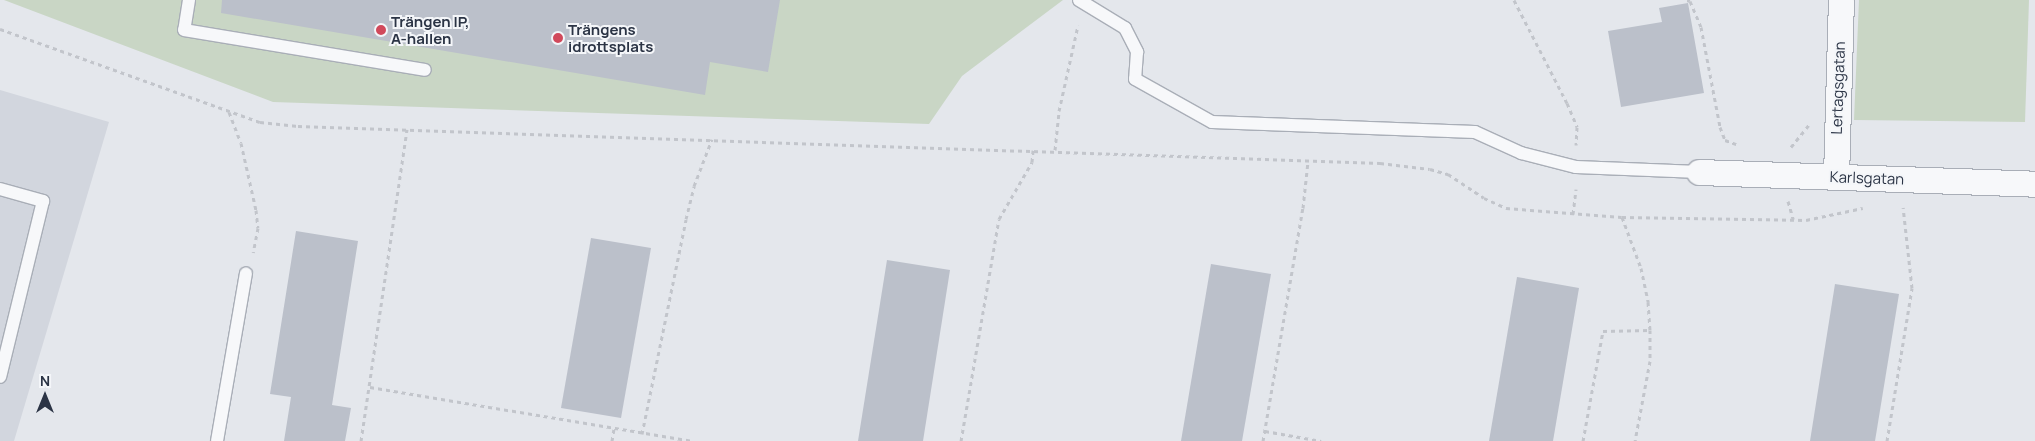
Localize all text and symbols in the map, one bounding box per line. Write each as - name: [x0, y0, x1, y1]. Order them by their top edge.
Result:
- place label: Trängen IP, A-hallen: [391, 12, 470, 47]
- place label: Trängens idrottsplats: [568, 20, 653, 55]
- marker: Trängen IP, A-hallen: [375, 24, 387, 36]
- marker: Trängens idrottsplats: [552, 32, 564, 44]
- street label: Lertagsgatan: [1827, 41, 1849, 135]
- street label: Karlsgatan: [1829, 168, 1905, 188]
- north arrow: [20, 371, 70, 421]
- text: N: [40, 371, 50, 390]

